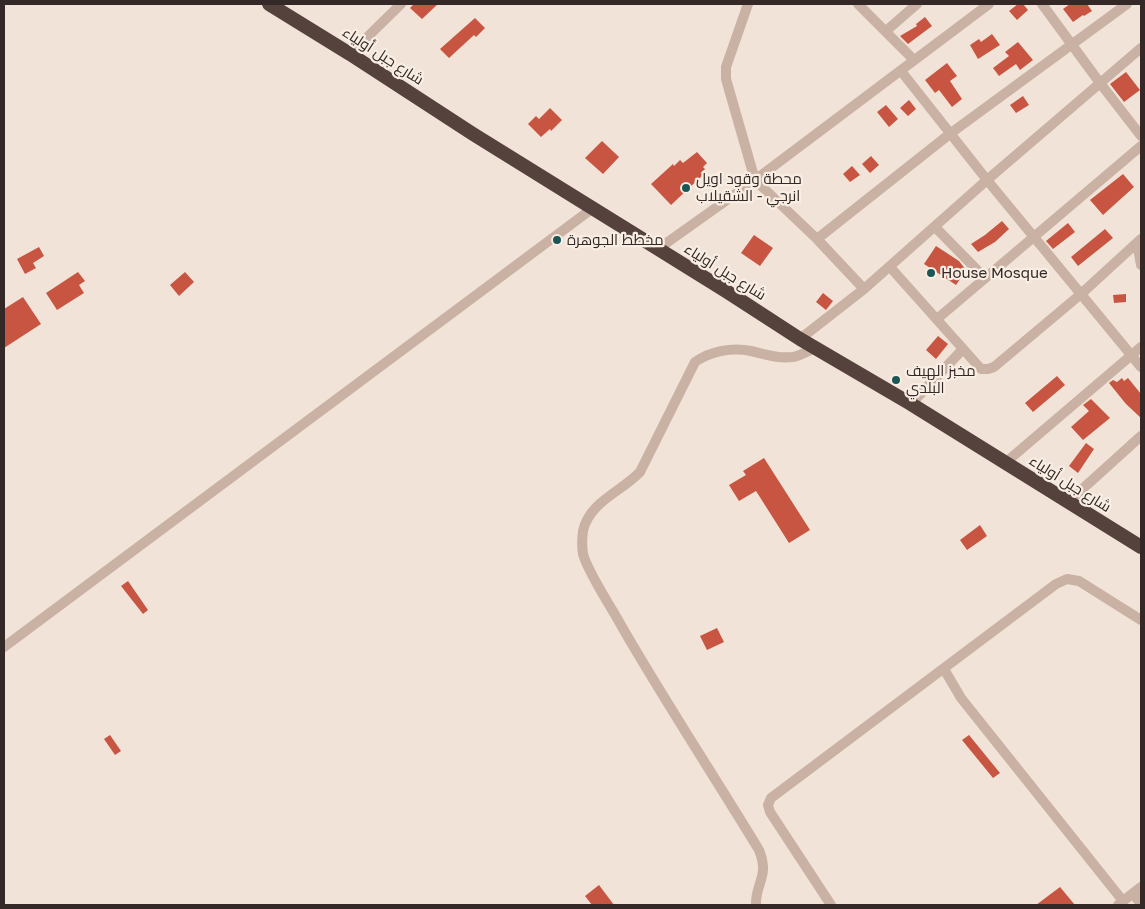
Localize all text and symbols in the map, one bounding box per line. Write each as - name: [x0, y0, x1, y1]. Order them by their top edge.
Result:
- street label: شارع جبل أولياء: [339, 23, 427, 89]
- place label: محطة وقود اويل انرجي - الشقيلاب: [696, 170, 802, 205]
- marker: محطة وقود اويل انرجي - الشقيلاب: [680, 182, 692, 194]
- place label: مخطط الجوهرة: [567, 231, 664, 249]
- marker: مخطط الجوهرة: [551, 234, 563, 246]
- street label: شارع جبل أولياء: [681, 240, 769, 304]
- place label: House Mosque: [941, 264, 1048, 282]
- marker: House Mosque: [925, 267, 937, 279]
- place label: مخبز الهيف البلدي: [906, 362, 976, 397]
- marker: مخبز الهيف البلدي: [890, 374, 902, 386]
- street label: شارع جبل أولياء: [1026, 452, 1114, 516]

